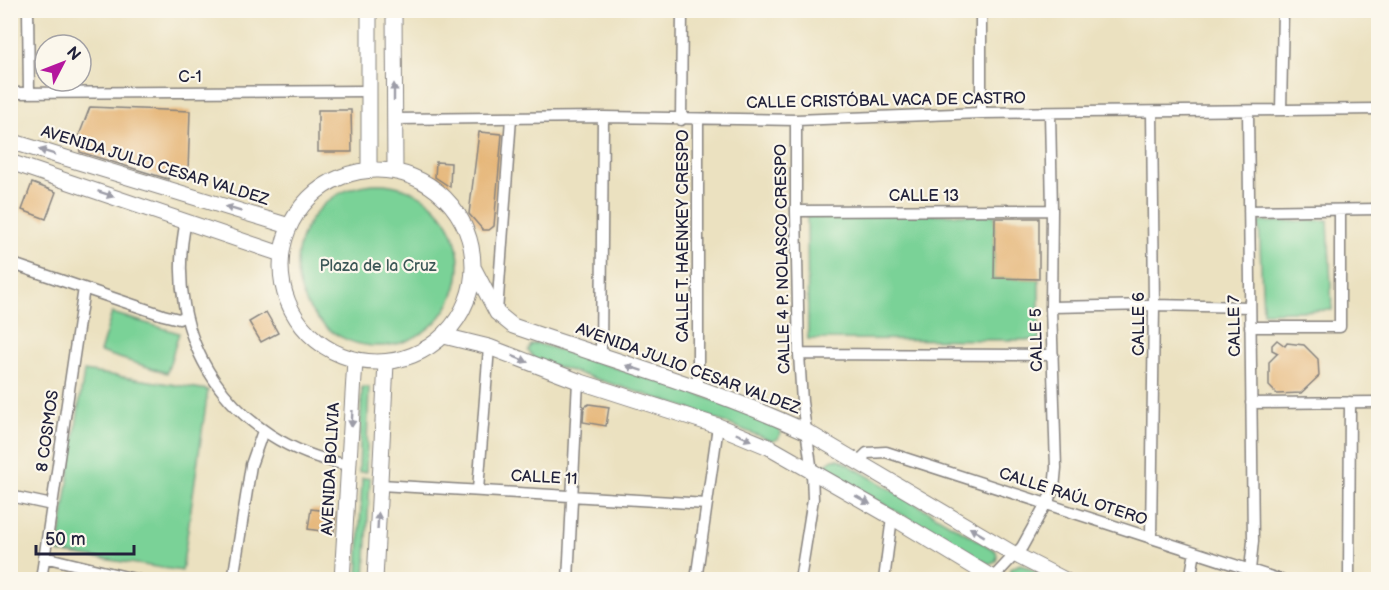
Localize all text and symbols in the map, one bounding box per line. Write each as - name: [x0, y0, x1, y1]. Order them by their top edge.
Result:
- north arrow: [33, 33, 93, 93]
- text: N: [62, 43, 84, 65]
- street label: C-1: [178, 68, 202, 87]
- one-way arrow: [389, 83, 399, 102]
- street label: CALLE CRISTÓBAL VACA DE CASTRO: [746, 87, 1026, 113]
- street label: AVENIDA JULIO CESAR VALDEZ: [39, 122, 271, 210]
- street label: CALLE T. HAENKEY CRESPO: [674, 129, 693, 343]
- street label: CALLE 4 P. NOLASCO CRESPO: [771, 144, 795, 374]
- one-way arrow: [38, 147, 56, 156]
- street label: CALLE 13: [889, 187, 959, 206]
- one-way arrow: [97, 190, 115, 199]
- one-way arrow: [224, 204, 242, 213]
- park label: Plaza de la Cruz: [320, 257, 437, 276]
- street label: CALLE 6: [1130, 292, 1149, 356]
- street label: CALLE 7: [1225, 295, 1245, 357]
- street label: CALLE 5: [1027, 308, 1047, 372]
- street label: AVENIDA JULIO CESAR VALDEZ: [573, 319, 803, 419]
- one-way arrow: [511, 355, 529, 364]
- one-way arrow: [625, 362, 643, 372]
- street label: 8 COSMOS: [33, 389, 63, 473]
- street label: AVENIDA BOLIVIA: [318, 402, 344, 536]
- one-way arrow: [347, 409, 356, 428]
- one-way arrow: [735, 433, 753, 442]
- street label: CALLE RAÚL OTERO: [996, 462, 1150, 530]
- street label: CALLE 11: [510, 467, 578, 489]
- one-way arrow: [855, 495, 872, 505]
- one-way arrow: [374, 512, 383, 531]
- scale bar: [36, 518, 134, 556]
- one-way arrow: [968, 527, 985, 537]
- text: 50 m: [45, 529, 86, 550]

